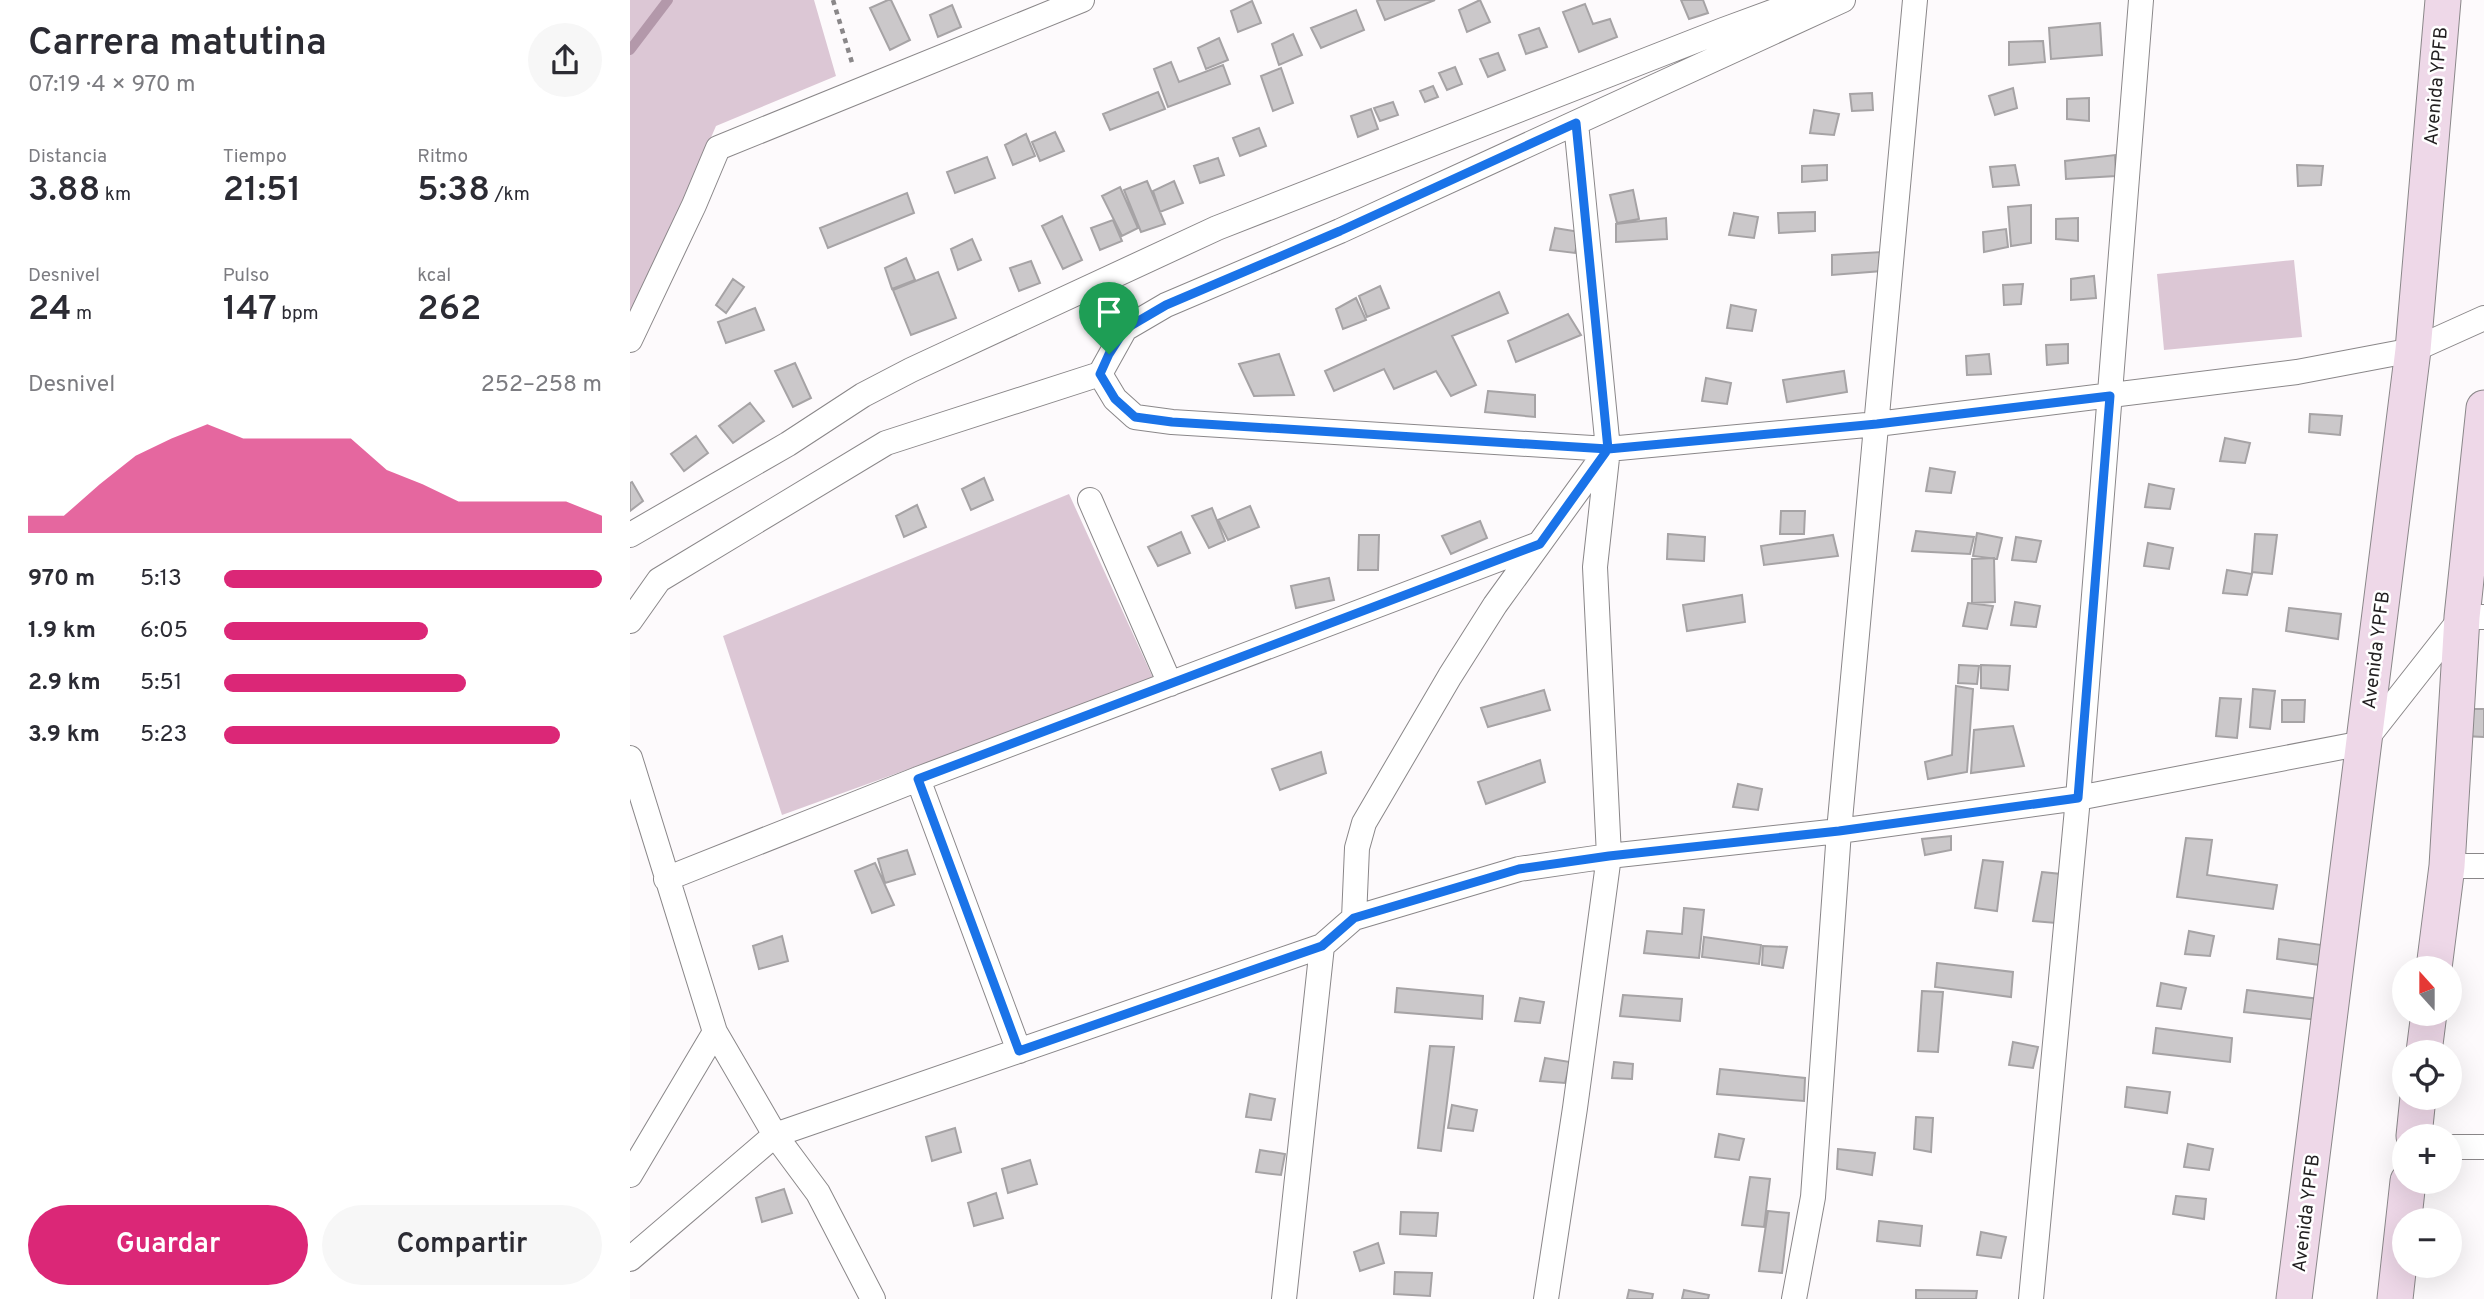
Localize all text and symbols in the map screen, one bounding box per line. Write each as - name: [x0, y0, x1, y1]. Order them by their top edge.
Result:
- text: Carrera matutina: [28, 20, 327, 69]
- button: share: [528, 23, 602, 97]
- street label: Avenida YPFB: [2420, 26, 2454, 146]
- text: 07:19 · 4 × 970 m: [28, 71, 195, 100]
- text: Distancia: [28, 145, 107, 169]
- text: Tiempo: [223, 145, 287, 169]
- text: Ritmo: [417, 145, 468, 169]
- text: 3.88: [28, 169, 100, 213]
- text: 21:51: [223, 169, 301, 213]
- text: 5:38: [417, 169, 490, 213]
- text: km: [100, 183, 131, 207]
- text: /km: [490, 183, 530, 207]
- text: Desnivel: [28, 264, 100, 288]
- text: Pulso: [223, 264, 269, 288]
- text: kcal: [417, 264, 451, 288]
- pin: [1079, 282, 1139, 354]
- text: 24: [28, 288, 72, 332]
- text: 147: [223, 288, 277, 332]
- text: 262: [417, 288, 481, 332]
- icon: arrive: [1090, 293, 1128, 331]
- text: m: [72, 302, 92, 326]
- text: bpm: [277, 302, 319, 326]
- text: Desnivel: [28, 371, 115, 400]
- text: 252–258 m: [481, 371, 602, 400]
- text: 970 m: [28, 565, 95, 594]
- text: 5:13: [140, 565, 182, 594]
- street label: Avenida YPFB: [2358, 590, 2396, 711]
- text: 1.9 km: [28, 617, 96, 646]
- text: 6:05: [140, 617, 188, 646]
- text: 2.9 km: [28, 669, 101, 698]
- text: 5:51: [140, 669, 182, 698]
- text: 3.9 km: [28, 721, 100, 750]
- text: 5:23: [140, 721, 187, 750]
- north arrow: [2392, 956, 2462, 1026]
- map controls: [2392, 956, 2462, 1278]
- button: locate: [2392, 1040, 2462, 1110]
- button: +: [2392, 1124, 2462, 1194]
- street label: Avenida YPFB: [2288, 1153, 2326, 1274]
- button: Guardar: [28, 1205, 308, 1285]
- button: Compartir: [322, 1205, 602, 1285]
- button: −: [2392, 1208, 2462, 1278]

